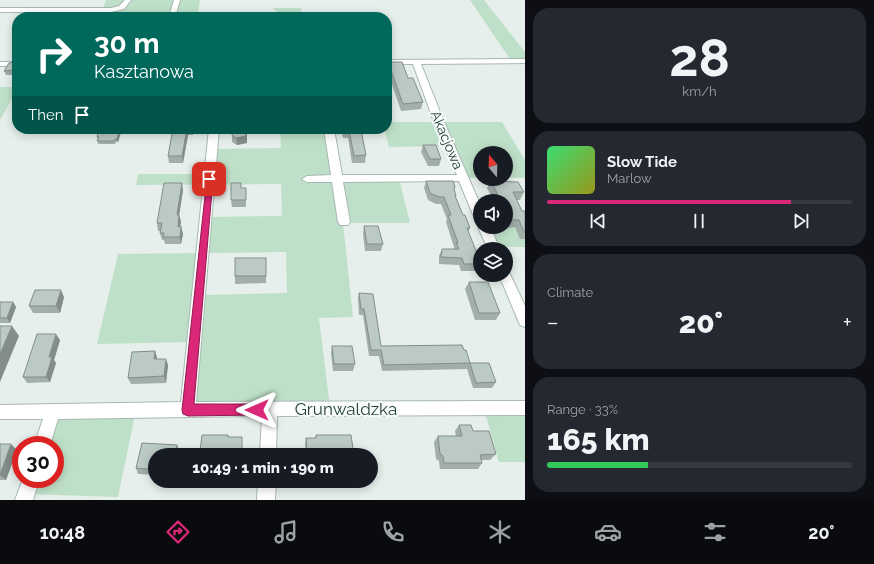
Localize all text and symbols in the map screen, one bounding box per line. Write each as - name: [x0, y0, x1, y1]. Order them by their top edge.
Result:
- text: 30 m: [94, 27, 160, 60]
- text: 28: [669, 27, 730, 88]
- icon: right: [28, 28, 80, 80]
- text: Kasztanowa: [94, 61, 194, 82]
- text: km/h: [682, 84, 717, 99]
- icon: arrive: [71, 104, 93, 126]
- text: Then: [28, 106, 63, 124]
- street label: Akacjowa: [427, 108, 467, 172]
- north arrow: [473, 146, 513, 186]
- map controls: [473, 146, 513, 282]
- text: Slow Tide: [607, 153, 677, 171]
- pin: [192, 162, 226, 196]
- icon: arrive: [198, 168, 220, 190]
- text: Marlow: [607, 171, 652, 186]
- button: sound: [473, 194, 513, 234]
- icon: previous: [587, 210, 609, 232]
- icon: pause: [688, 210, 710, 232]
- icon: next: [790, 210, 812, 232]
- button: layers: [473, 242, 513, 282]
- text: Climate: [547, 285, 593, 300]
- text: 20°: [679, 305, 723, 340]
- text: −: [547, 309, 559, 335]
- text: +: [843, 309, 852, 335]
- position arrow: [236, 389, 278, 431]
- street label: Grunwaldzka: [295, 399, 397, 419]
- text: Range · 33%: [547, 402, 618, 417]
- text: 165 km: [547, 422, 650, 457]
- speed limit sign: 30: [12, 436, 64, 488]
- text: 10:49 · 1 min · 190 m: [192, 459, 334, 477]
- icon: directions: [164, 518, 192, 546]
- icon: music: [272, 518, 300, 546]
- icon: phone: [379, 518, 407, 546]
- icon: climate: [486, 518, 514, 546]
- icon: car: [594, 518, 622, 546]
- icon: filters: [701, 518, 729, 546]
- text: 10:48: [40, 522, 85, 543]
- text: 20°: [808, 522, 834, 543]

